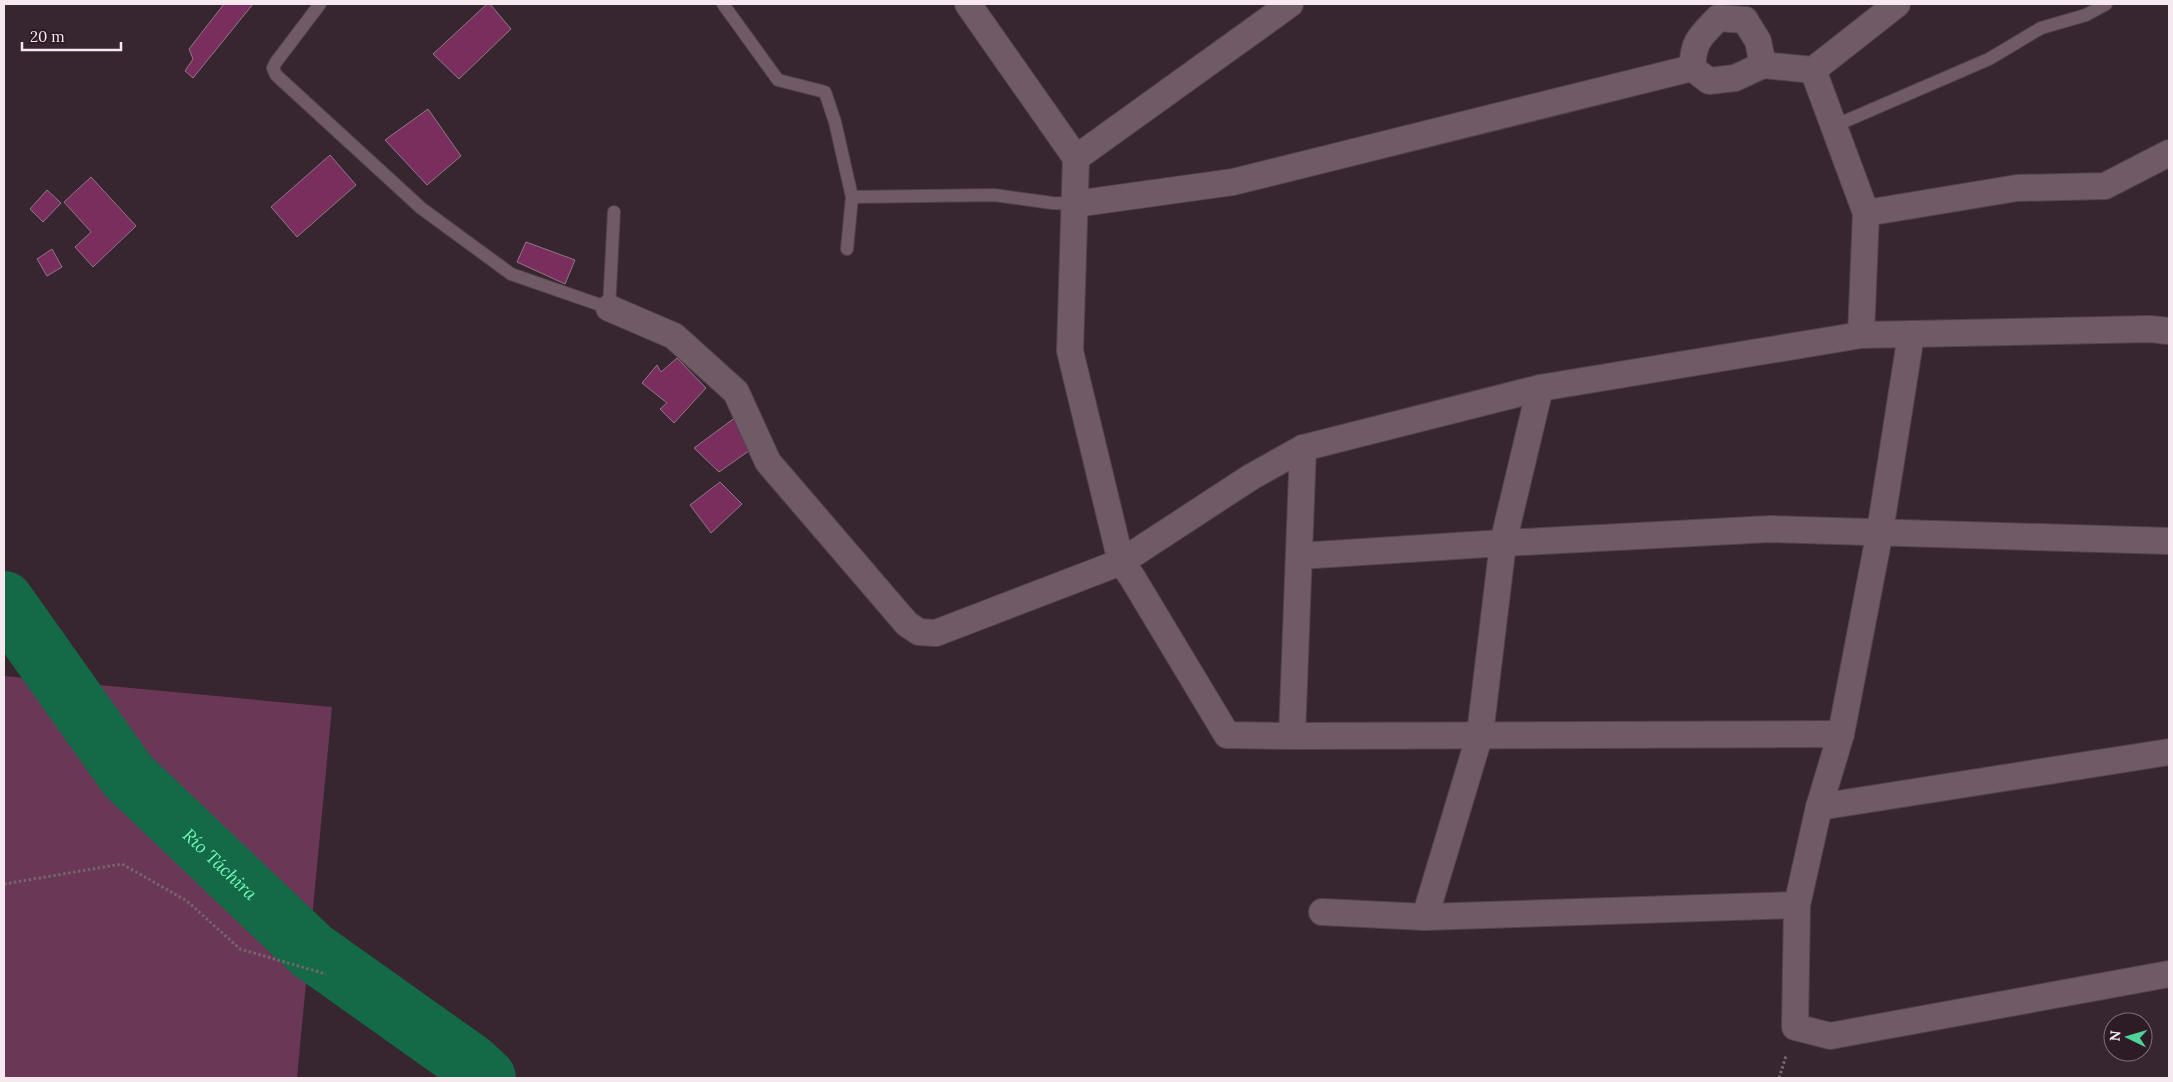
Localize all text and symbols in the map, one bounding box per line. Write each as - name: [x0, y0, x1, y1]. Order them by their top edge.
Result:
- scale bar: [22, 20, 121, 52]
- text: 20 m: [30, 27, 65, 46]
- water label: Río Táchira: [178, 823, 262, 905]
- north arrow: [2103, 1012, 2153, 1062]
- text: N: [2106, 1030, 2125, 1042]

